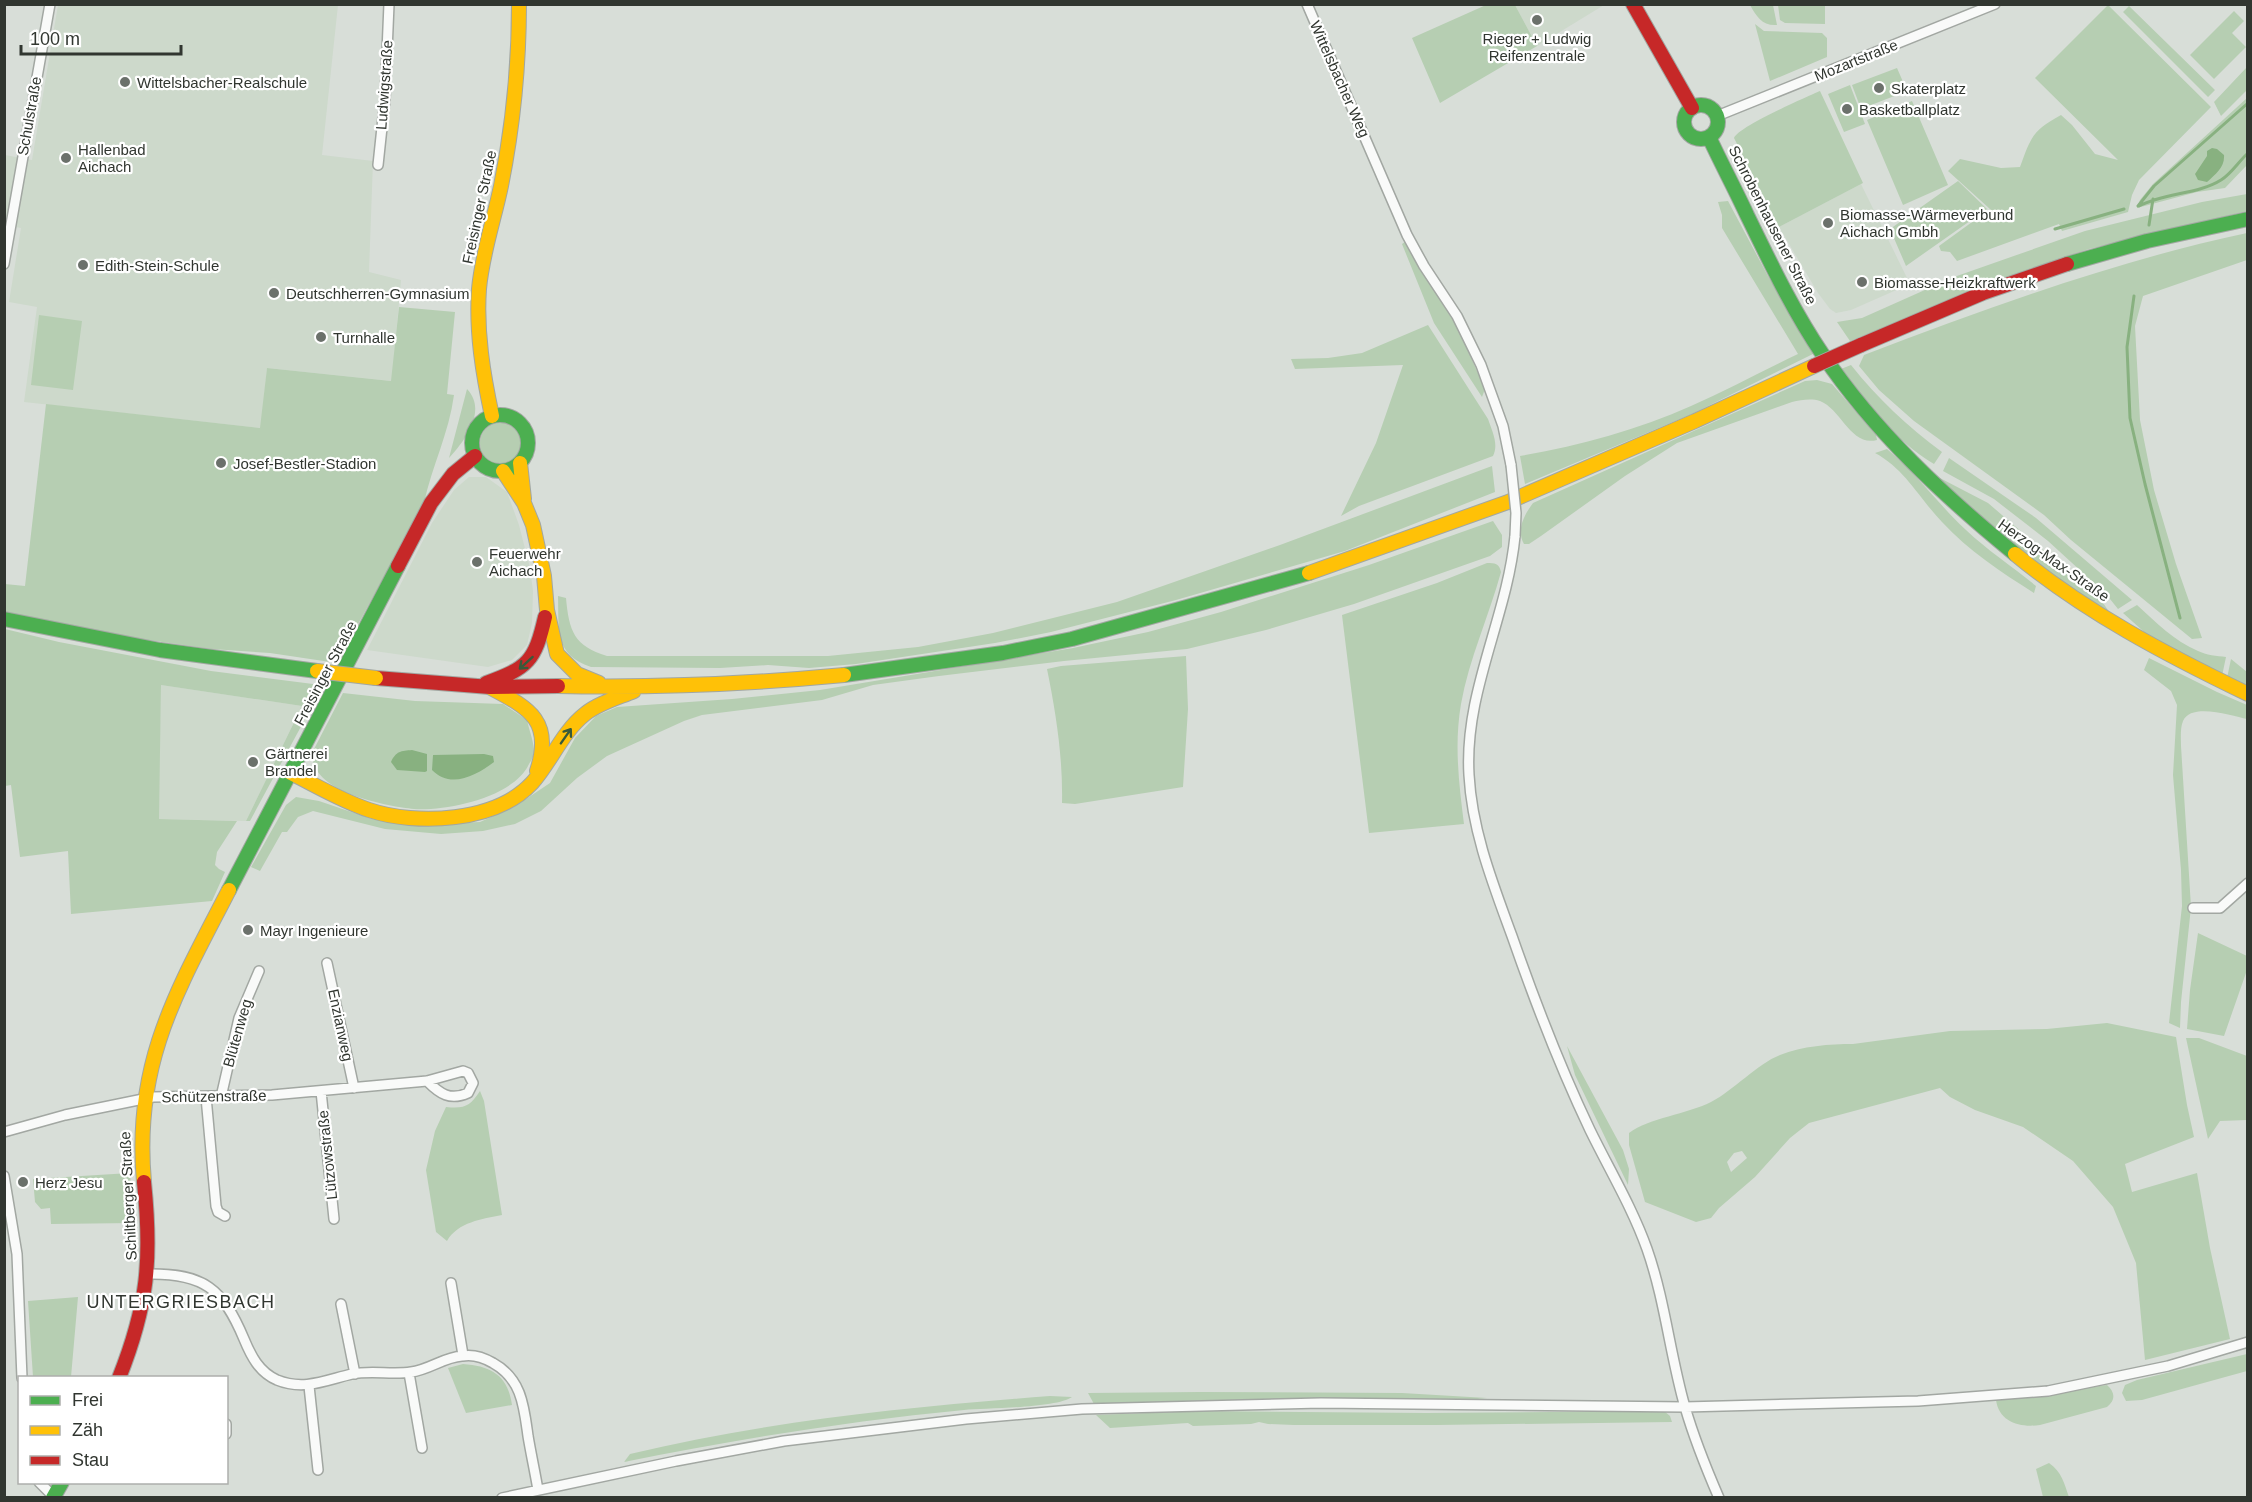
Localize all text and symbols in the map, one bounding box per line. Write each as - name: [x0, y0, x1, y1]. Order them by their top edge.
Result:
- marker: Rieger + Ludwig Reifenzentrale: [1530, 13, 1544, 27]
- scale bar: [21, 18, 182, 56]
- street label: Wittelsbacher Weg: [1307, 18, 1373, 140]
- text: 100 m: [30, 29, 80, 49]
- place label: Rieger + Ludwig Reifenzentrale: [1483, 30, 1591, 64]
- street label: Mozartstraße: [1812, 36, 1900, 84]
- street label: Ludwigstraße: [372, 39, 396, 131]
- place label: Wittelsbacher-Realschule: [137, 74, 307, 91]
- street label: Schulstraße: [14, 75, 44, 157]
- marker: Wittelsbacher-Realschule: [118, 75, 132, 89]
- place label: Skaterplatz: [1891, 80, 1966, 97]
- marker: Skaterplatz: [1872, 81, 1886, 95]
- place label: Basketballplatz: [1859, 101, 1960, 118]
- marker: Basketballplatz: [1840, 102, 1854, 116]
- place label: Hallenbad Aichach: [78, 141, 146, 175]
- street label: Schrobenhausener Straße: [1725, 143, 1821, 307]
- street label: Freisinger Straße: [459, 149, 499, 265]
- marker: Hallenbad Aichach: [59, 151, 73, 165]
- place label: Biomasse-Wärmeverbund Aichach Gmbh: [1840, 206, 2013, 240]
- marker: Biomasse-Wärmeverbund Aichach Gmbh: [1821, 216, 1835, 230]
- place label: Edith-Stein-Schule: [95, 257, 219, 274]
- marker: Edith-Stein-Schule: [76, 258, 90, 272]
- place label: Biomasse-Heizkraftwerk: [1874, 274, 2036, 291]
- marker: Biomasse-Heizkraftwerk: [1855, 275, 1869, 289]
- place label: Deutschherren-Gymnasium: [286, 285, 469, 302]
- marker: Deutschherren-Gymnasium: [267, 286, 281, 300]
- place label: Turnhalle: [333, 329, 395, 346]
- marker: Turnhalle: [314, 330, 328, 344]
- place label: Josef-Bestler-Stadion: [233, 455, 376, 472]
- marker: Josef-Bestler-Stadion: [214, 456, 228, 470]
- street label: Herzog-Max-Straße: [1995, 515, 2113, 605]
- place label: Feuerwehr Aichach: [489, 545, 561, 579]
- marker: Feuerwehr Aichach: [470, 555, 484, 569]
- street label: Freisinger Straße: [290, 618, 360, 728]
- one-way arrow: [519, 656, 534, 670]
- one-way arrow: [560, 728, 572, 744]
- place label: Gärtnerei Brandel: [265, 745, 328, 779]
- marker: Gärtnerei Brandel: [246, 755, 260, 769]
- place label: Mayr Ingenieure: [260, 922, 368, 939]
- marker: Mayr Ingenieure: [241, 923, 255, 937]
- street label: Enzianweg: [325, 987, 357, 1063]
- street label: Blütenweg: [219, 997, 255, 1069]
- street label: Schützenstraße: [161, 1087, 267, 1105]
- street label: Lützowstraße: [314, 1109, 340, 1201]
- street label: Schiltberger Straße: [116, 1131, 140, 1261]
- place label: Herz Jesu: [35, 1174, 103, 1191]
- marker: Herz Jesu: [16, 1175, 30, 1189]
- district label: UNTERGRIESBACH: [86, 1292, 276, 1312]
- legend: [18, 1376, 228, 1484]
- text: Frei: [72, 1390, 103, 1410]
- text: Zäh: [72, 1420, 103, 1440]
- text: Stau: [72, 1450, 109, 1470]

